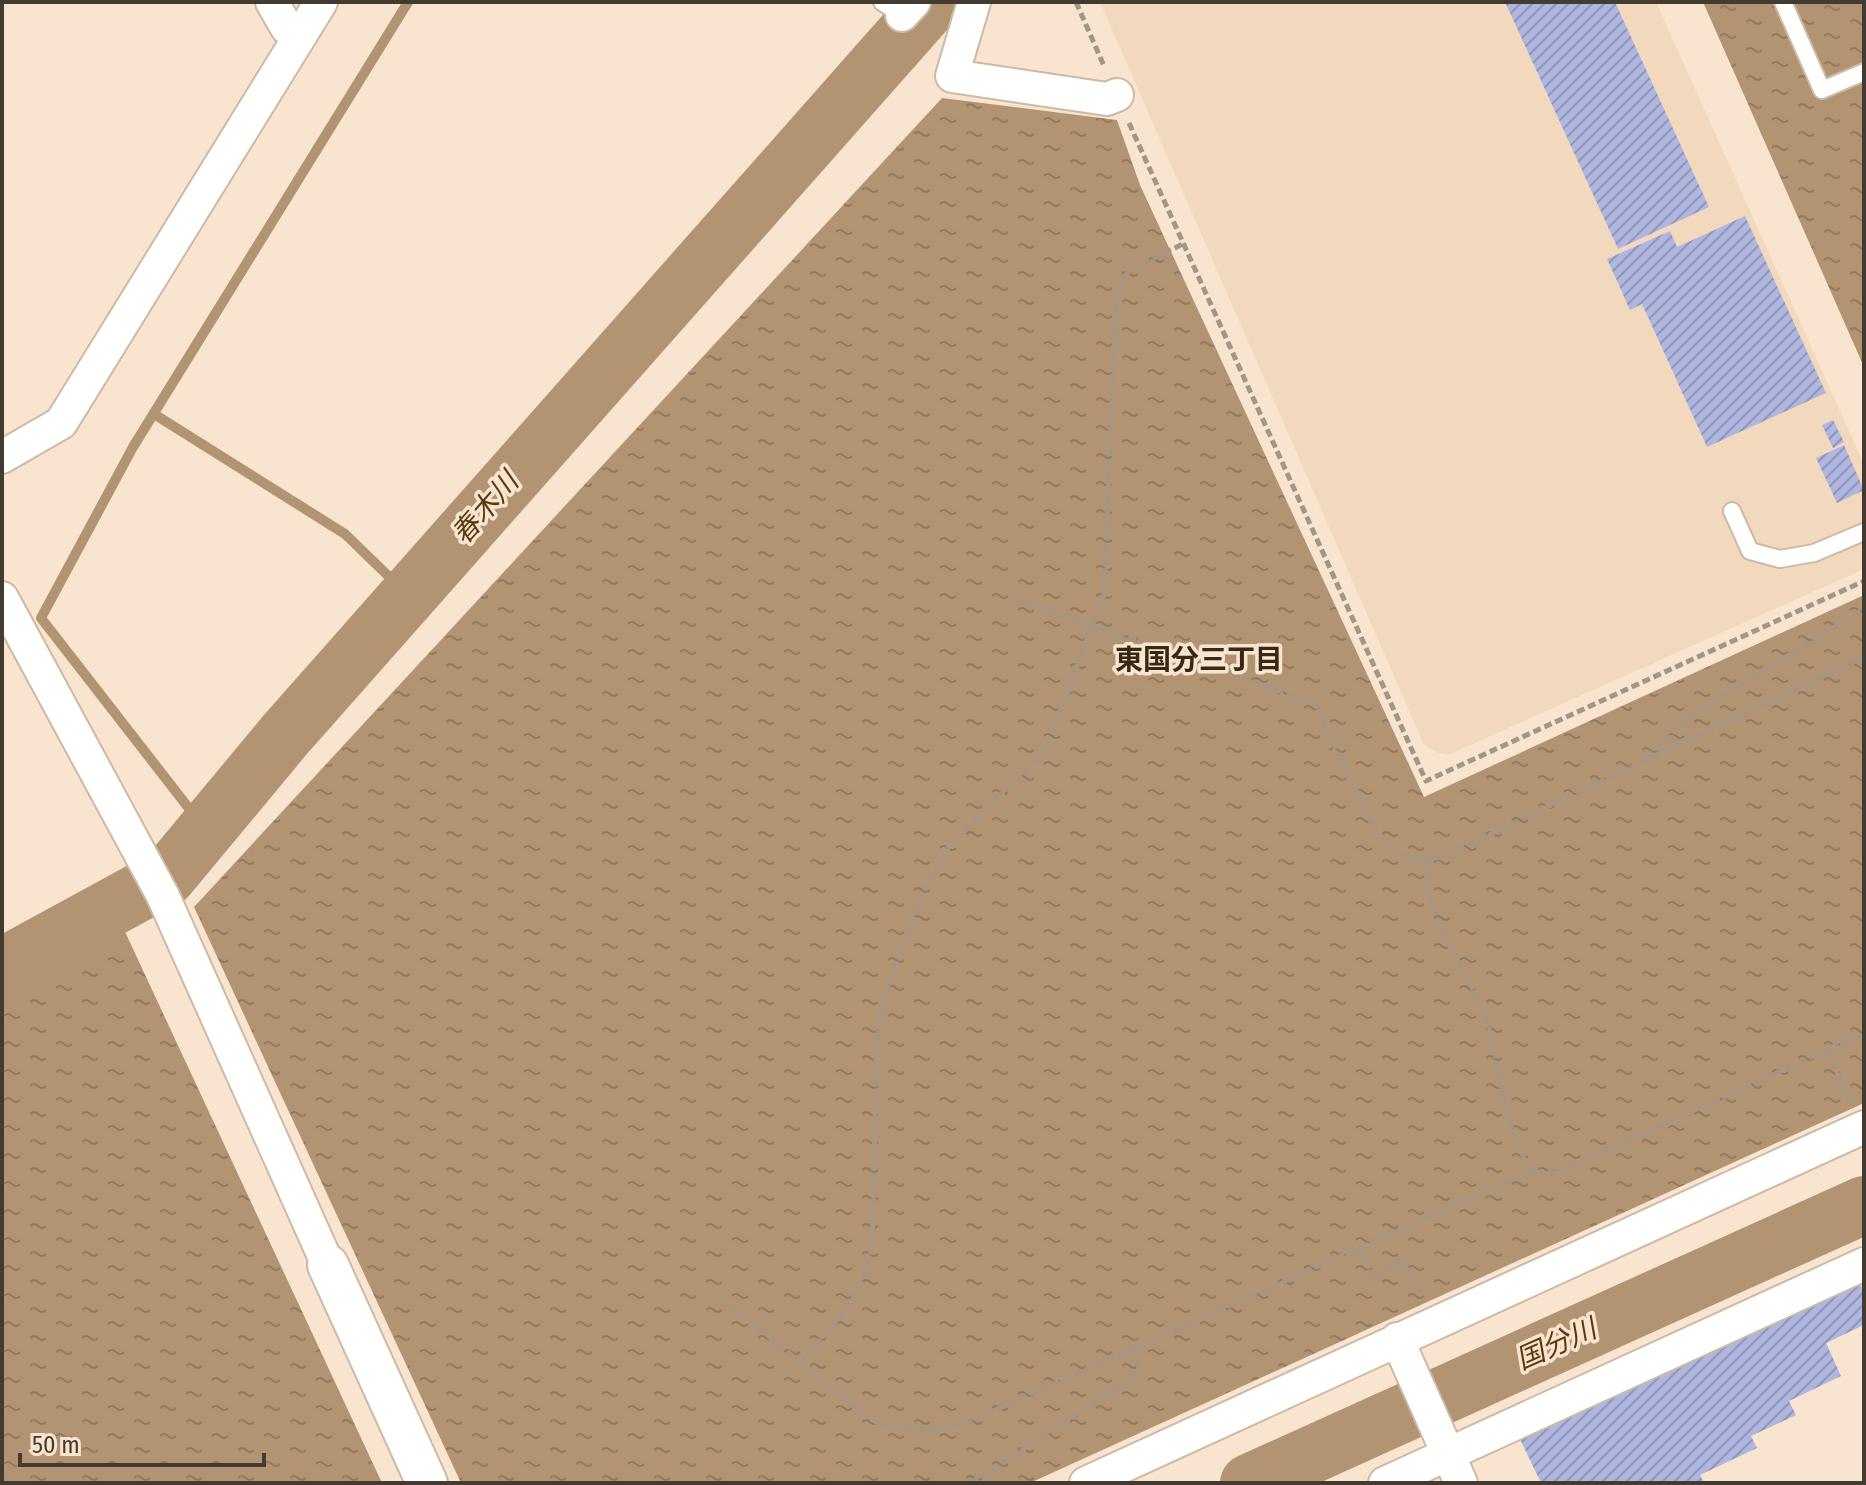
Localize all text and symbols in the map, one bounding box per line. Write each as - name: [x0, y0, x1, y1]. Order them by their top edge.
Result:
- water label: 春木川: [445, 463, 527, 551]
- district label: 東国分三丁目: [1115, 643, 1283, 676]
- water label: 国分川: [1511, 1311, 1604, 1376]
- scale bar: [20, 1417, 264, 1467]
- text: 50 m: [32, 1431, 80, 1459]

